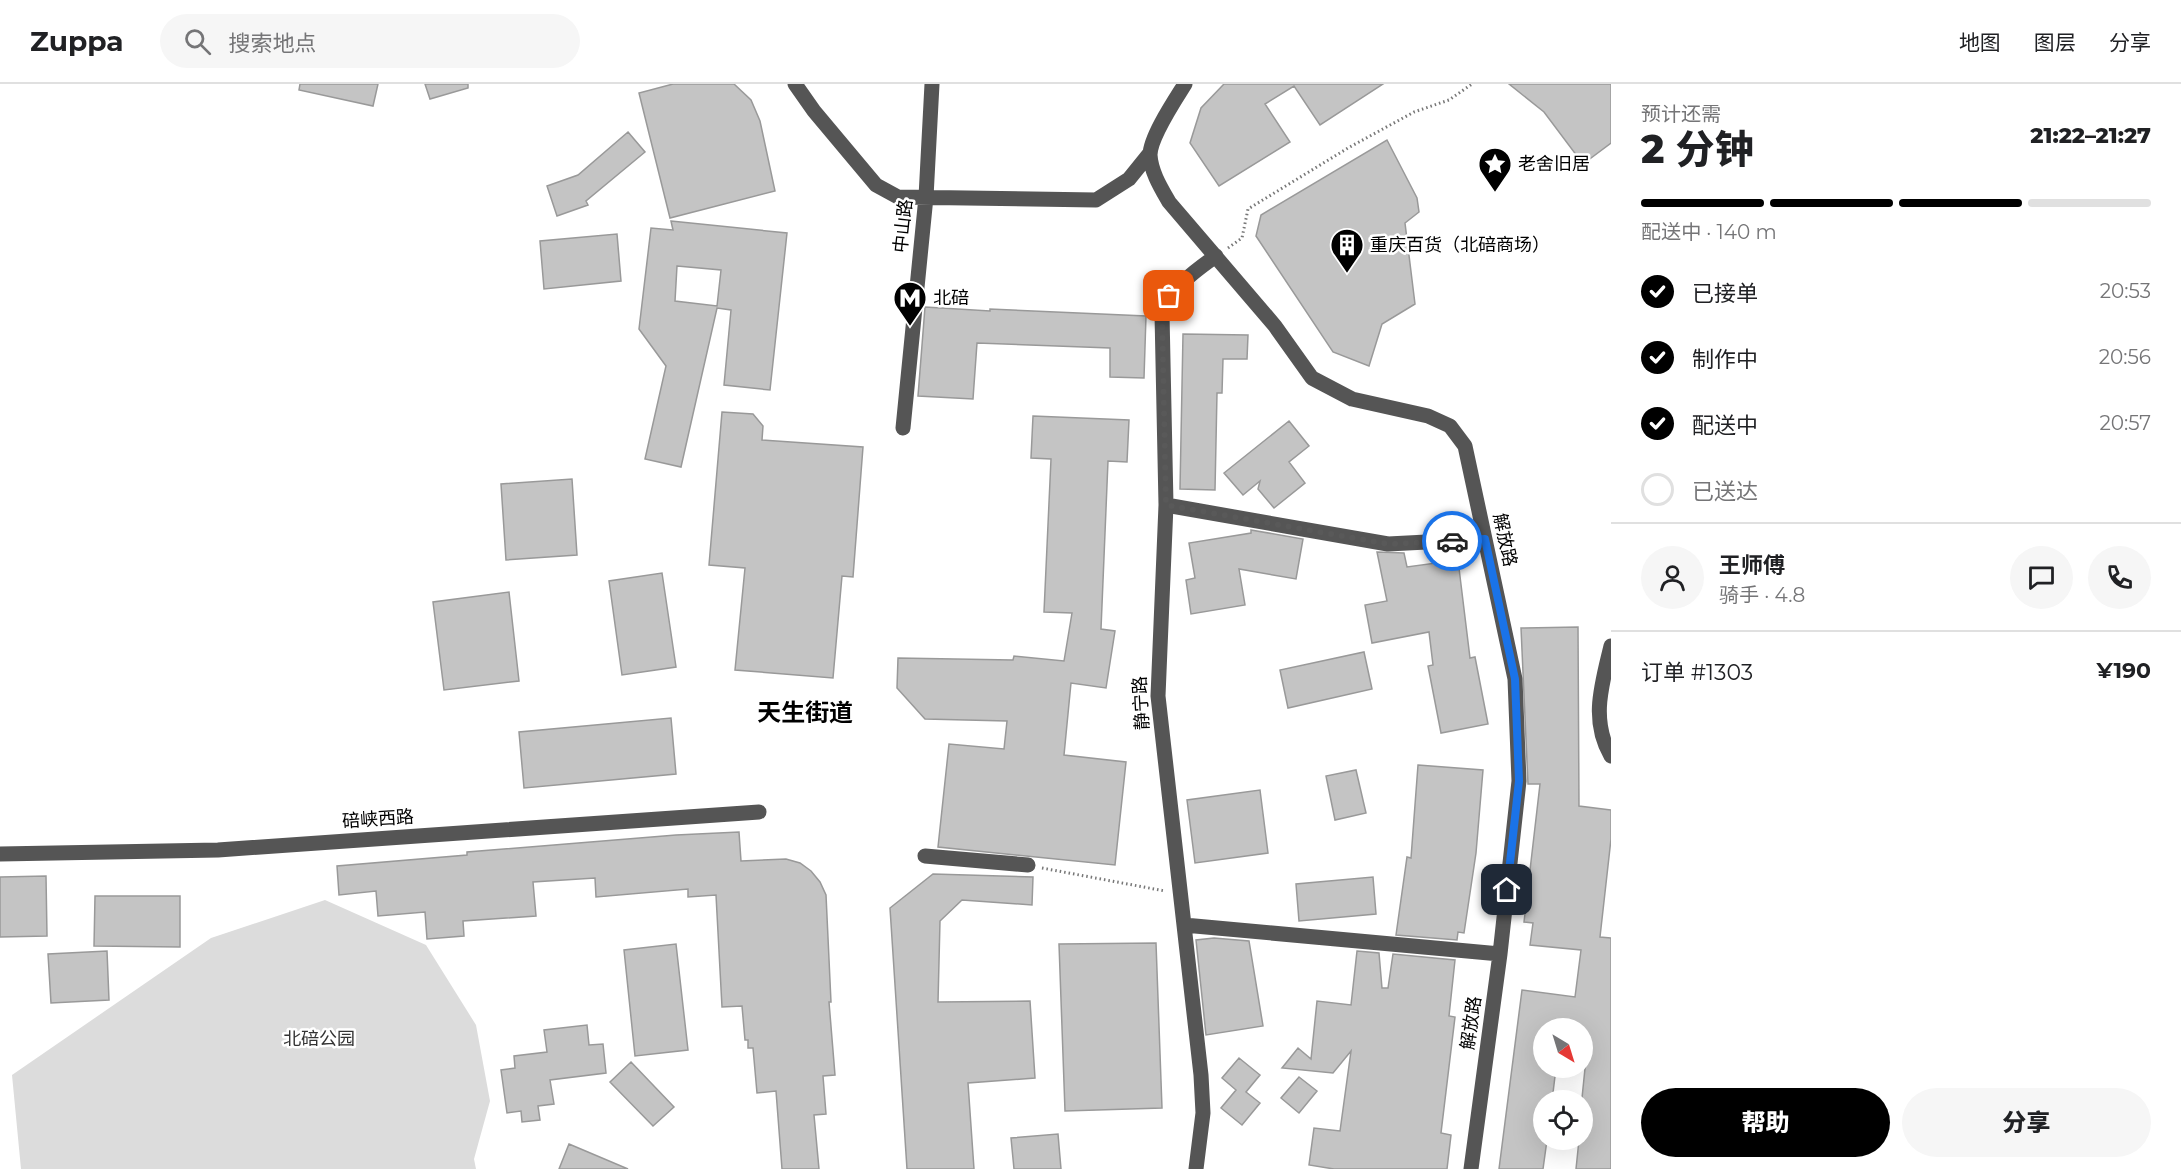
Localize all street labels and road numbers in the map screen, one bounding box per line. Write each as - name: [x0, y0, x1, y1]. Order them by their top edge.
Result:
- street label: 中山路: [889, 198, 917, 254]
- street label: 解放路: [1489, 511, 1521, 569]
- street label: 静宁路: [1129, 675, 1153, 731]
- street label: 碚峡西路: [341, 806, 415, 832]
- street label: 解放路: [1456, 995, 1486, 1051]

